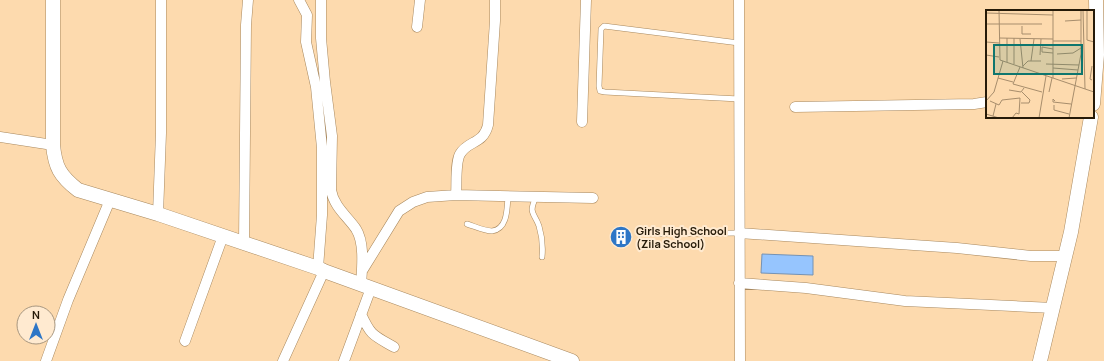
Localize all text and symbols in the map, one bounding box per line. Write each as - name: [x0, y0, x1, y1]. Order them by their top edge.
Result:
- inset map: [986, 10, 1094, 118]
- place label: Girls High School (Zila School): [636, 223, 727, 251]
- building icon: Girls High School (Zila School): [608, 224, 634, 250]
- north arrow: [16, 305, 56, 345]
- text: N: [32, 307, 40, 322]

